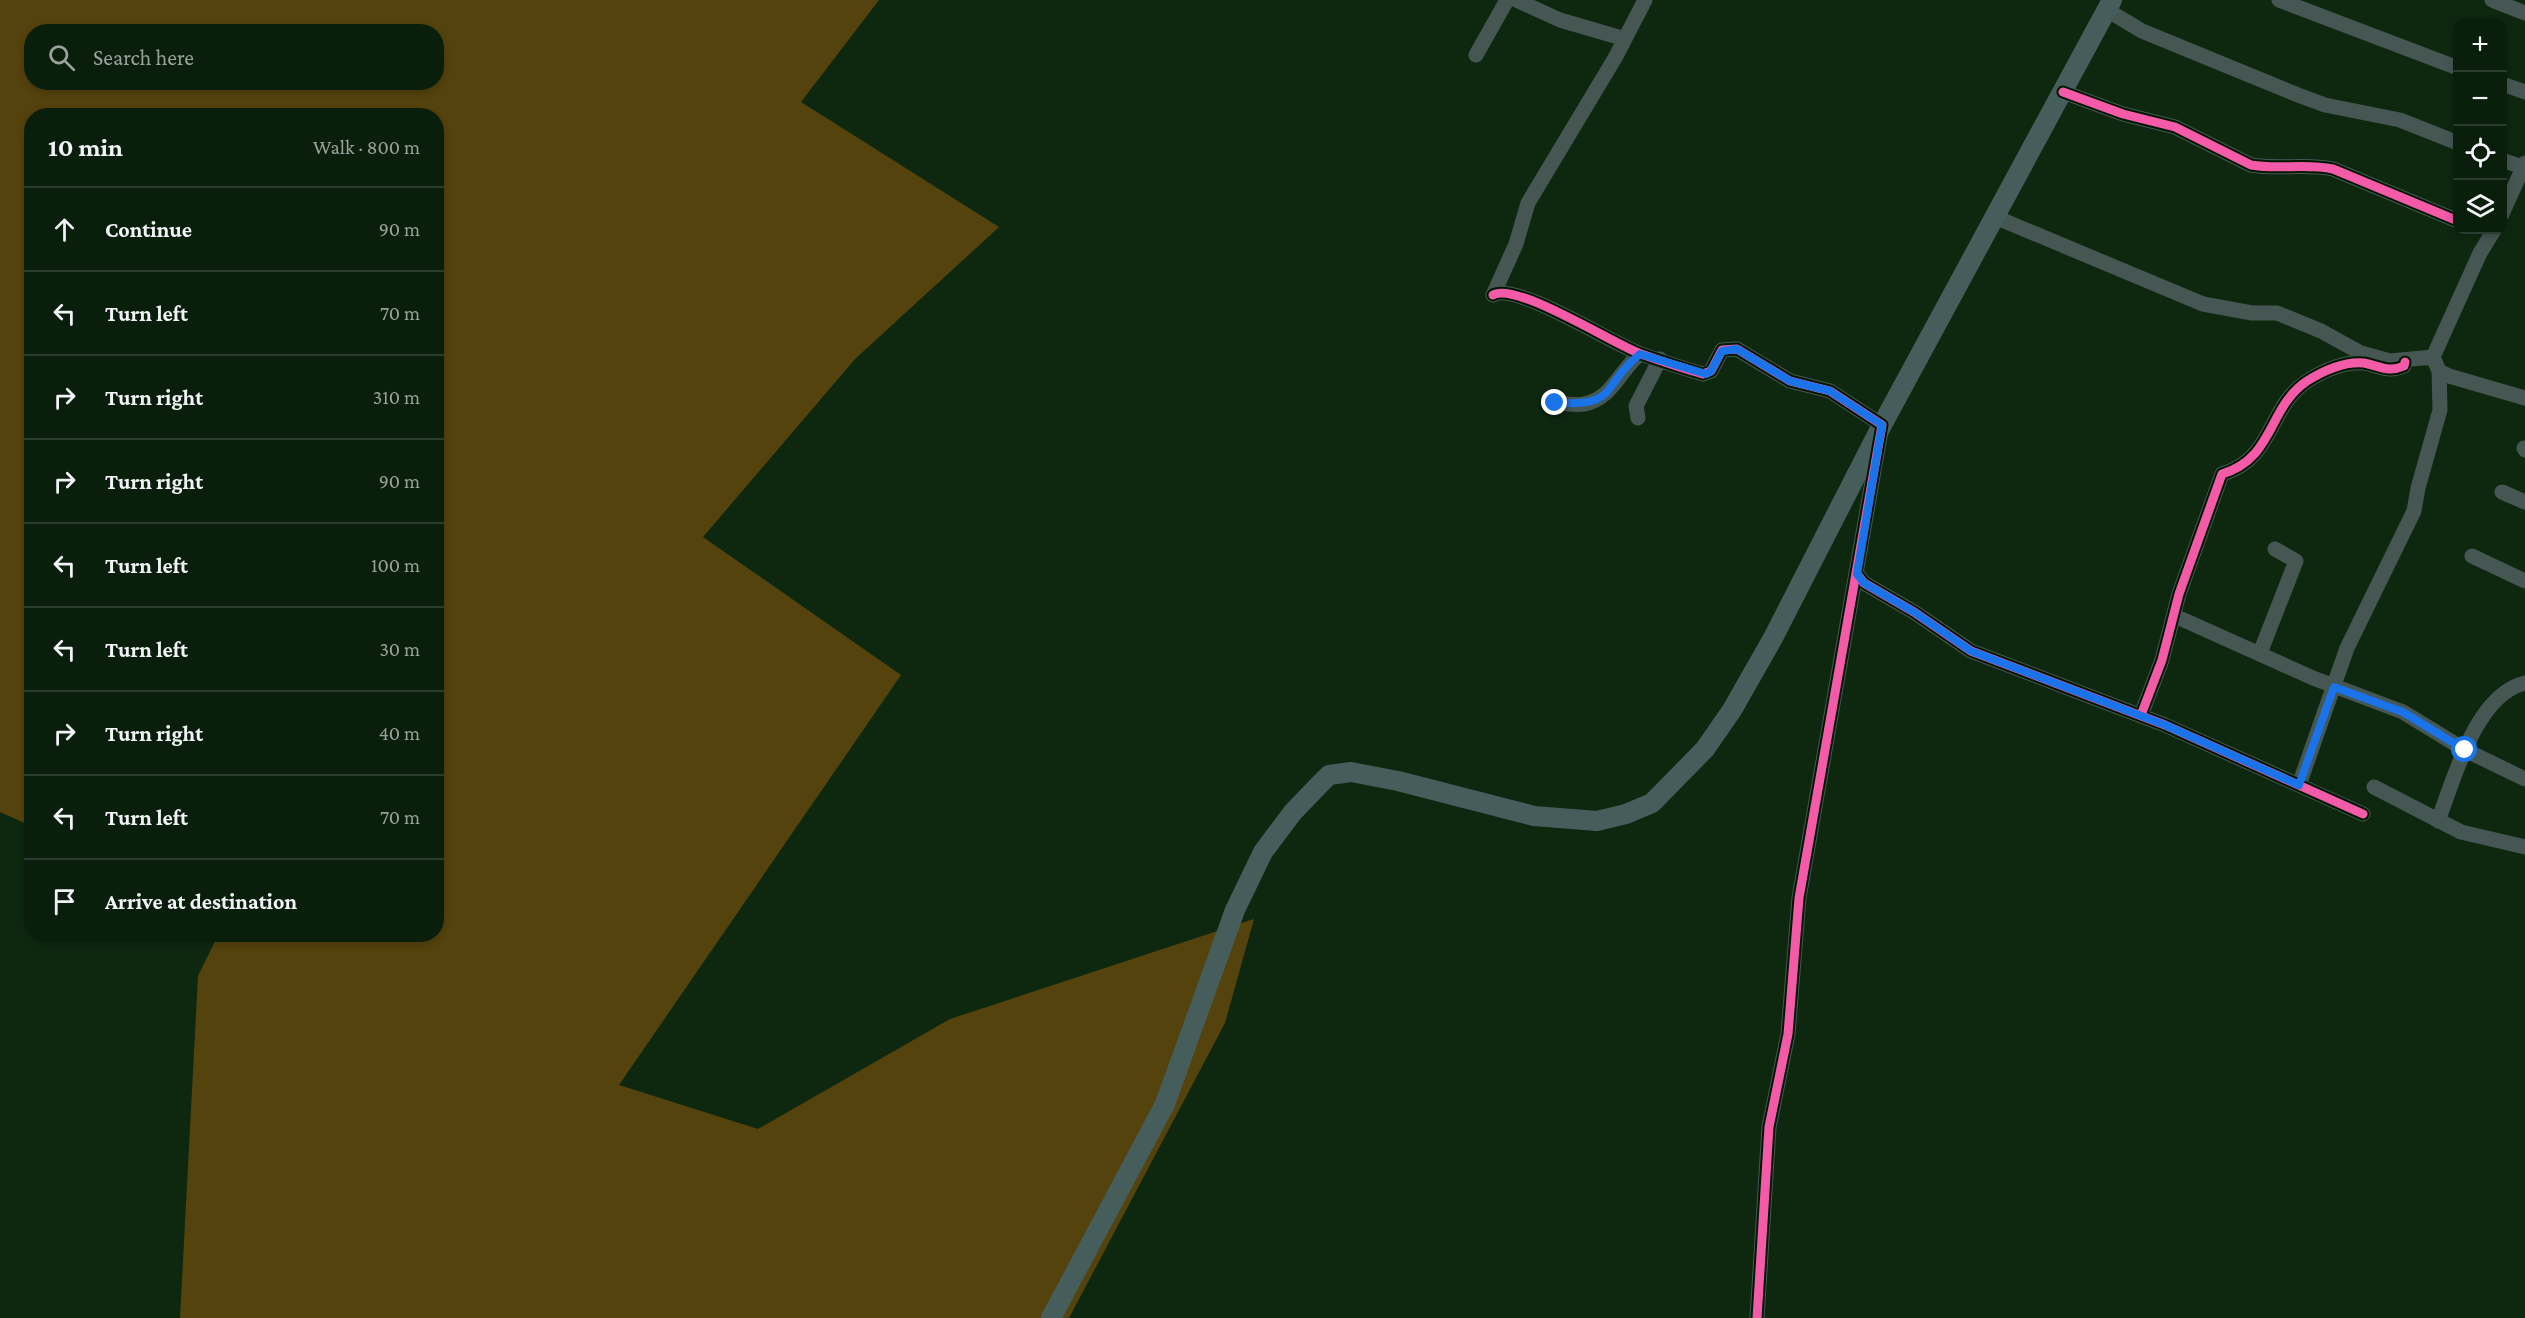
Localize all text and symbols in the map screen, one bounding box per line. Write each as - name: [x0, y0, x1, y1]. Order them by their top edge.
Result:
- map controls: [2453, 18, 2507, 234]
- button: +: [2453, 18, 2507, 72]
- search box: [24, 24, 444, 90]
- icon: search: [45, 41, 78, 74]
- text: Search here: [93, 45, 194, 70]
- button: −: [2453, 72, 2507, 126]
- button: locate: [2453, 126, 2507, 180]
- text: 10 min: [48, 133, 123, 162]
- text: Walk · 800 m: [313, 136, 420, 158]
- button: layers: [2453, 180, 2507, 234]
- icon: ahead: [48, 213, 81, 246]
- text: Continue: [105, 217, 192, 242]
- text: 90 m: [379, 218, 420, 240]
- icon: left: [48, 297, 81, 330]
- text: Turn left: [105, 301, 188, 326]
- text: 70 m: [380, 302, 420, 324]
- icon: right: [48, 381, 81, 414]
- text: Turn right: [105, 385, 203, 410]
- text: 310 m: [373, 386, 420, 408]
- route end: [1541, 389, 1567, 415]
- icon: right: [48, 465, 81, 498]
- text: Turn right: [105, 469, 203, 494]
- text: 90 m: [379, 470, 420, 492]
- icon: left: [48, 549, 81, 582]
- text: Turn left: [105, 553, 188, 578]
- text: 100 m: [371, 554, 420, 576]
- icon: left: [48, 633, 81, 666]
- text: Turn left: [105, 637, 188, 662]
- text: 30 m: [379, 638, 420, 660]
- icon: right: [48, 717, 81, 750]
- text: Turn right: [105, 721, 203, 746]
- text: 40 m: [379, 722, 420, 744]
- route start: [2451, 736, 2477, 762]
- icon: left: [48, 801, 81, 834]
- text: Turn left: [105, 805, 188, 830]
- text: 70 m: [380, 806, 420, 828]
- icon: arrive: [48, 885, 81, 918]
- text: Arrive at destination: [105, 889, 297, 914]

